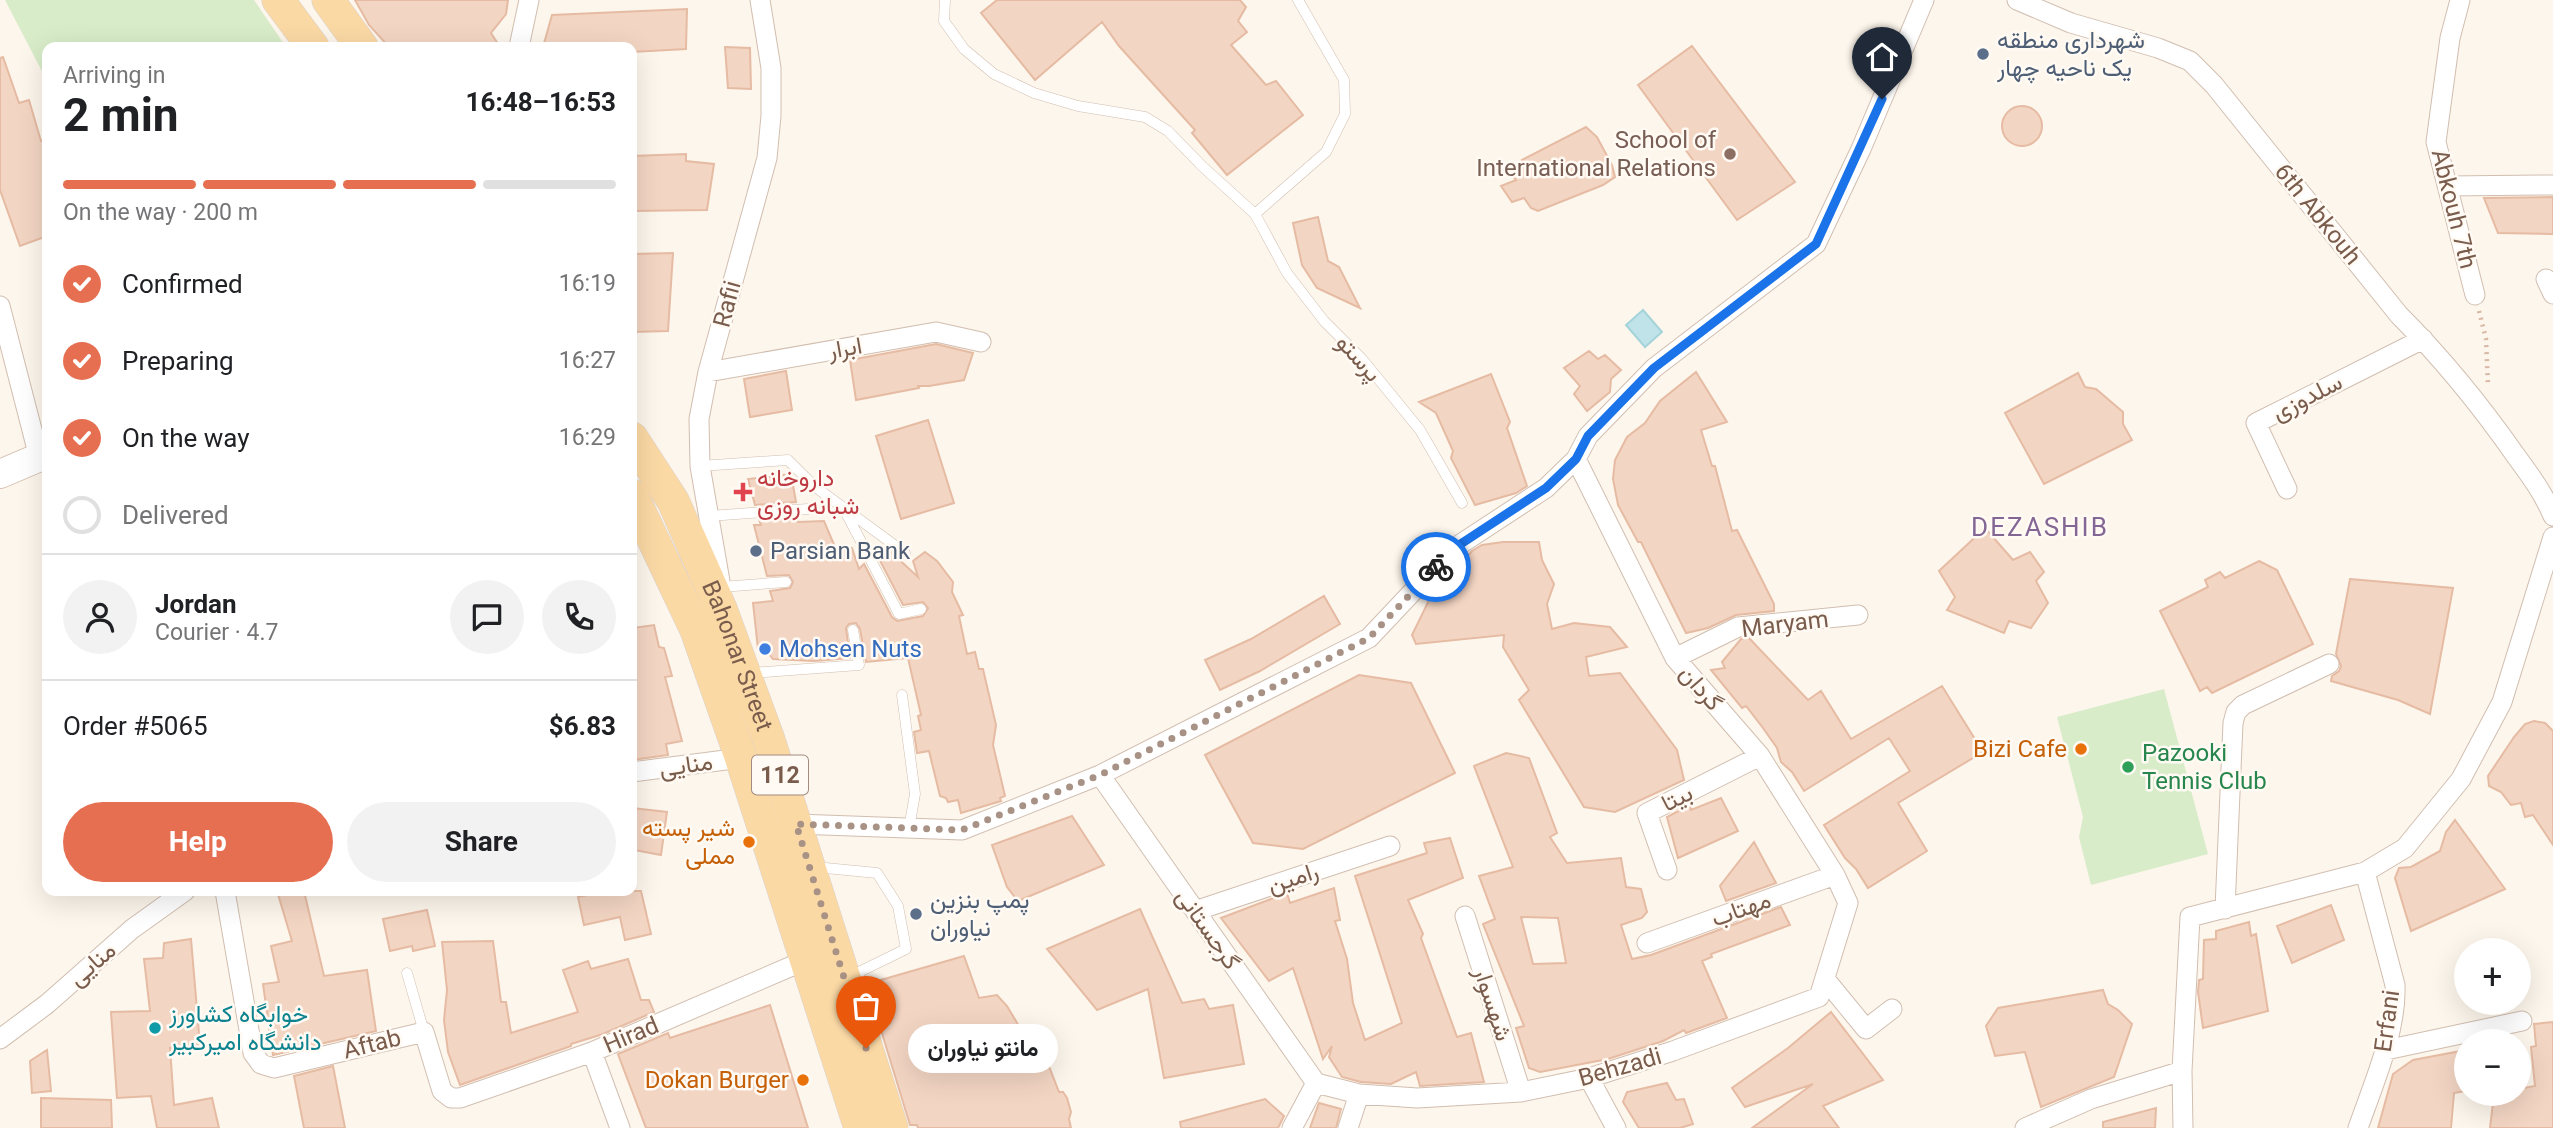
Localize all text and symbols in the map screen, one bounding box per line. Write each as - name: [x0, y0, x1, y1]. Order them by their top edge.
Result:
- place label: شهرداری منطقه یک ناحیه چهار: [1996, 26, 2145, 84]
- pin: [1852, 27, 1912, 99]
- icon: home: [1863, 38, 1901, 76]
- marker: شهرداری منطقه یک ناحیه چهار: [1975, 46, 1991, 62]
- text: Arriving in: [63, 62, 166, 89]
- text: 16:48–16:53: [466, 87, 616, 117]
- text: 2 min: [63, 88, 179, 142]
- place label: School of International Relations: [1476, 126, 1717, 182]
- marker: School of International Relations: [1722, 146, 1738, 162]
- street label: Abkouh 7th: [2426, 146, 2482, 272]
- street label: 6th Abkouh: [2269, 158, 2367, 270]
- text: On the way · 200 m: [63, 199, 258, 226]
- icon: check: [63, 265, 101, 303]
- text: Confirmed: [122, 269, 243, 299]
- text: 16:19: [559, 270, 616, 297]
- street label: Rafii: [707, 278, 747, 330]
- street label: پرستو: [1329, 329, 1387, 389]
- street label: ابرار: [825, 331, 864, 366]
- icon: check: [63, 342, 101, 380]
- text: Preparing: [122, 346, 234, 376]
- text: 16:27: [559, 347, 616, 374]
- street label: سلدوزی: [2267, 367, 2347, 427]
- icon: check: [63, 419, 101, 457]
- text: On the way: [122, 423, 250, 453]
- text: 16:29: [559, 424, 616, 451]
- place label: داروخانه شبانه روزی: [757, 464, 859, 521]
- marker: داروخانه شبانه روزی: [735, 484, 751, 500]
- text: Delivered: [122, 500, 229, 530]
- district label: DEZASHIB: [1971, 512, 2109, 542]
- courier: [1401, 532, 1471, 602]
- place label: Parsian Bank: [770, 537, 911, 565]
- marker: Parsian Bank: [748, 543, 764, 559]
- icon: bike: [1417, 548, 1455, 586]
- street label: Bahonar Street: [696, 576, 779, 735]
- button: person: [63, 580, 137, 654]
- button: chat: [450, 580, 524, 654]
- button: phone: [542, 580, 616, 654]
- text: Jordan: [155, 589, 237, 619]
- street label: Maryam: [1740, 605, 1830, 643]
- text: Courier · 4.7: [155, 619, 278, 646]
- place label: Mohsen Nuts: [779, 635, 922, 663]
- marker: Mohsen Nuts: [757, 641, 773, 657]
- street label: گردان: [1673, 659, 1728, 717]
- text: Order #5065: [63, 711, 208, 741]
- text: $6.83: [549, 711, 616, 741]
- place label: Bizi Cafe: [1973, 735, 2067, 763]
- place label: Pazooki Tennis Club: [2142, 739, 2267, 795]
- marker: Bizi Cafe: [2073, 741, 2089, 757]
- street label: منایی: [658, 747, 714, 783]
- road number: 112: [752, 755, 808, 794]
- marker: Pazooki Tennis Club: [2120, 759, 2136, 775]
- street label: بیتا: [1657, 778, 1697, 818]
- button: Help: [63, 802, 333, 882]
- button: Share: [347, 802, 616, 882]
- place label: شیر پسته مملی: [642, 814, 735, 870]
- marker: شیر پسته مملی: [741, 834, 757, 850]
- street label: رامین: [1264, 857, 1322, 900]
- street label: گرجستانی: [1169, 883, 1246, 975]
- street label: مهتاب: [1707, 885, 1775, 934]
- place label: پمپ بنزین نیاوران: [930, 886, 1030, 943]
- marker: پمپ بنزین نیاوران: [908, 906, 924, 922]
- street label: منایی: [63, 936, 121, 992]
- map controls: [2454, 938, 2531, 1106]
- button: +: [2454, 938, 2531, 1015]
- street label: شهسوار: [1467, 963, 1518, 1045]
- pin: [836, 976, 896, 1048]
- icon: bag: [847, 987, 885, 1025]
- street label: Erfani: [2369, 988, 2405, 1054]
- place label: خوابگاه کشاورز دانشگاه امیرکبیر: [168, 1000, 322, 1057]
- street label: Hirad: [599, 1011, 663, 1059]
- marker: خوابگاه کشاورز دانشگاه امیرکبیر: [147, 1020, 163, 1036]
- street label: Aftab: [340, 1023, 404, 1065]
- callout: مانتو نیاوران: [908, 1024, 1058, 1072]
- button: −: [2454, 1029, 2531, 1106]
- text: مانتو نیاوران: [928, 1035, 1038, 1062]
- street label: Behzadi: [1575, 1042, 1665, 1092]
- place label: Dokan Burger: [645, 1066, 789, 1094]
- marker: Dokan Burger: [795, 1072, 811, 1088]

